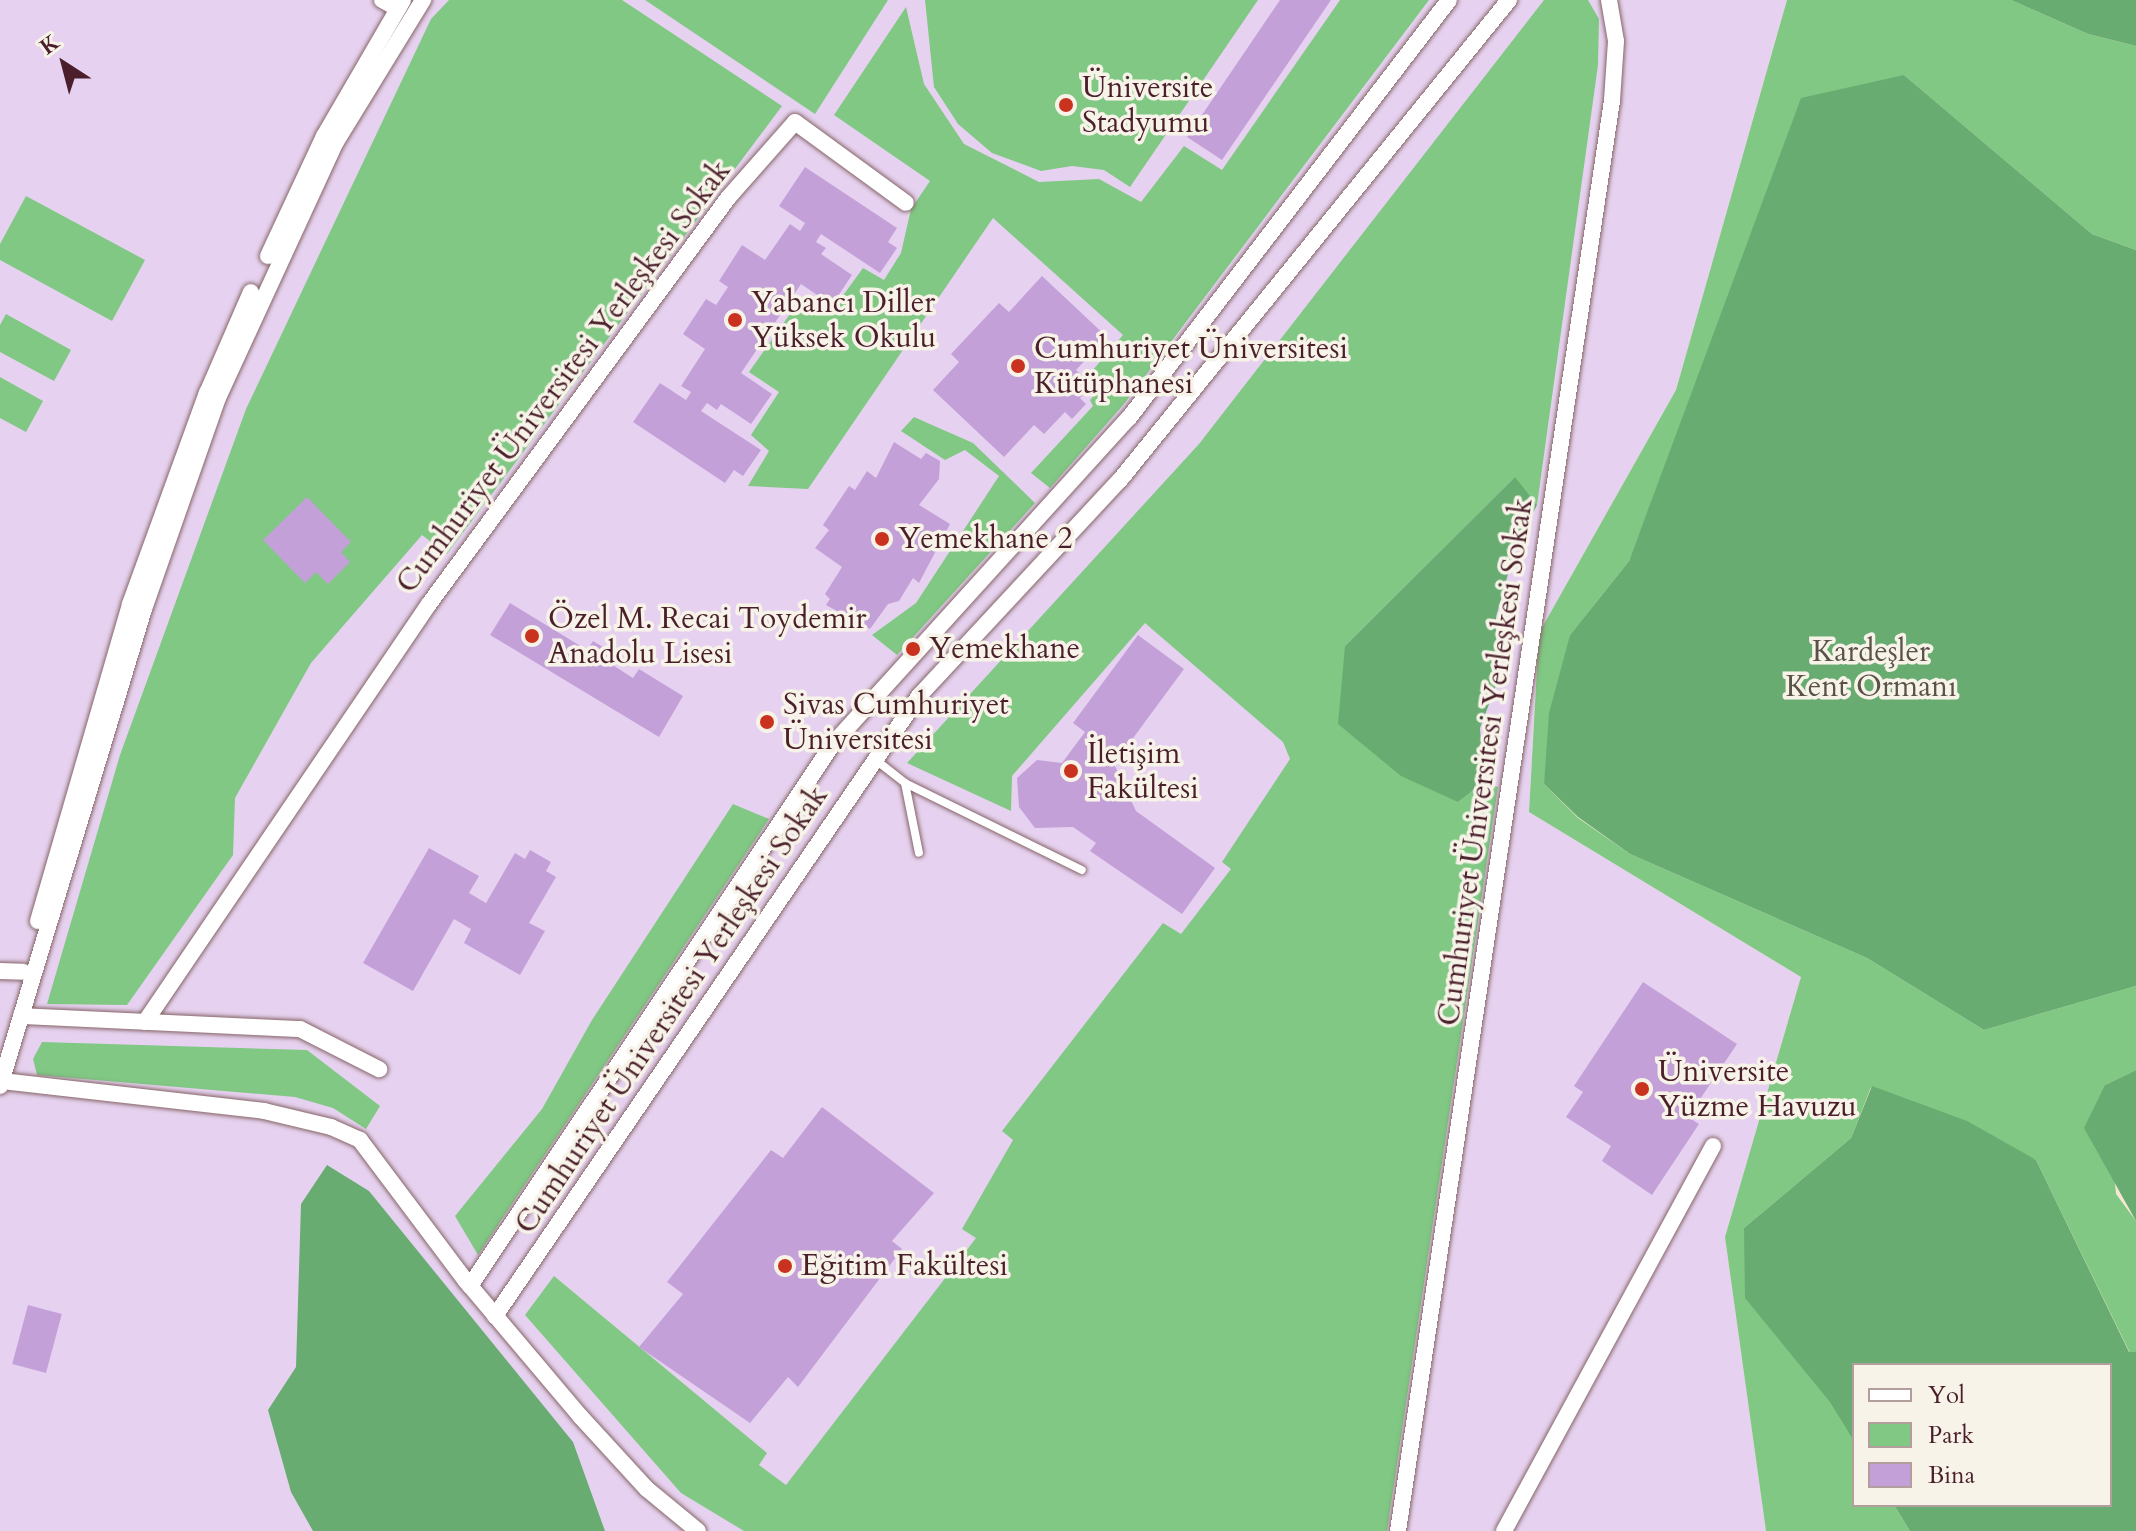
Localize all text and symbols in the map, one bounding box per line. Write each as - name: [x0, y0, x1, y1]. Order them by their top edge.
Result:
- north arrow: [24, 24, 104, 104]
- text: K: [34, 27, 66, 62]
- place label: Üniversite Stadyumu: [1082, 70, 1213, 140]
- marker: Üniversite Stadyumu: [1057, 96, 1075, 114]
- street label: Cumhuriyet Üniversitesi Yerleşkesi Sokak: [389, 153, 739, 601]
- place label: Yabancı Diller Yüksek Okulu: [751, 285, 936, 356]
- marker: Yabancı Diller Yüksek Okulu: [726, 311, 744, 329]
- place label: Cumhuriyet Üniversitesi Kütüphanesi: [1034, 331, 1348, 402]
- marker: Cumhuriyet Üniversitesi Kütüphanesi: [1009, 357, 1027, 375]
- street label: Cumhuriyet Üniversitesi Yerleşkesi Sokak: [1431, 496, 1541, 1028]
- place label: Yemekhane 2: [898, 521, 1073, 557]
- marker: Yemekhane 2: [873, 530, 891, 548]
- place label: Özel M. Recai Toydemir Anadolu Lisesi: [548, 601, 867, 672]
- marker: Özel M. Recai Toydemir Anadolu Lisesi: [523, 627, 541, 645]
- place label: Yemekhane: [929, 631, 1080, 667]
- park label: Kardeşler Kent Ormanı: [1785, 634, 1957, 704]
- marker: Yemekhane: [904, 640, 922, 658]
- place label: Sivas Cumhuriyet Üniversitesi: [783, 687, 1009, 758]
- marker: Sivas Cumhuriyet Üniversitesi: [758, 713, 776, 731]
- place label: İletişim Fakültesi: [1087, 736, 1199, 806]
- marker: İletişim Fakültesi: [1062, 762, 1080, 780]
- street label: Cumhuriyet Üniversitesi Yerleşkesi Sokak: [508, 779, 836, 1241]
- place label: Üniversite Yüzme Havuzu: [1658, 1054, 1857, 1124]
- marker: Üniversite Yüzme Havuzu: [1633, 1080, 1651, 1098]
- place label: Eğitim Fakültesi: [801, 1248, 1008, 1284]
- marker: Eğitim Fakültesi: [776, 1257, 794, 1275]
- legend: [1852, 1363, 2112, 1507]
- text: Yol: [1928, 1379, 1965, 1412]
- text: Park: [1928, 1419, 1974, 1452]
- text: Bina: [1928, 1459, 1975, 1492]

